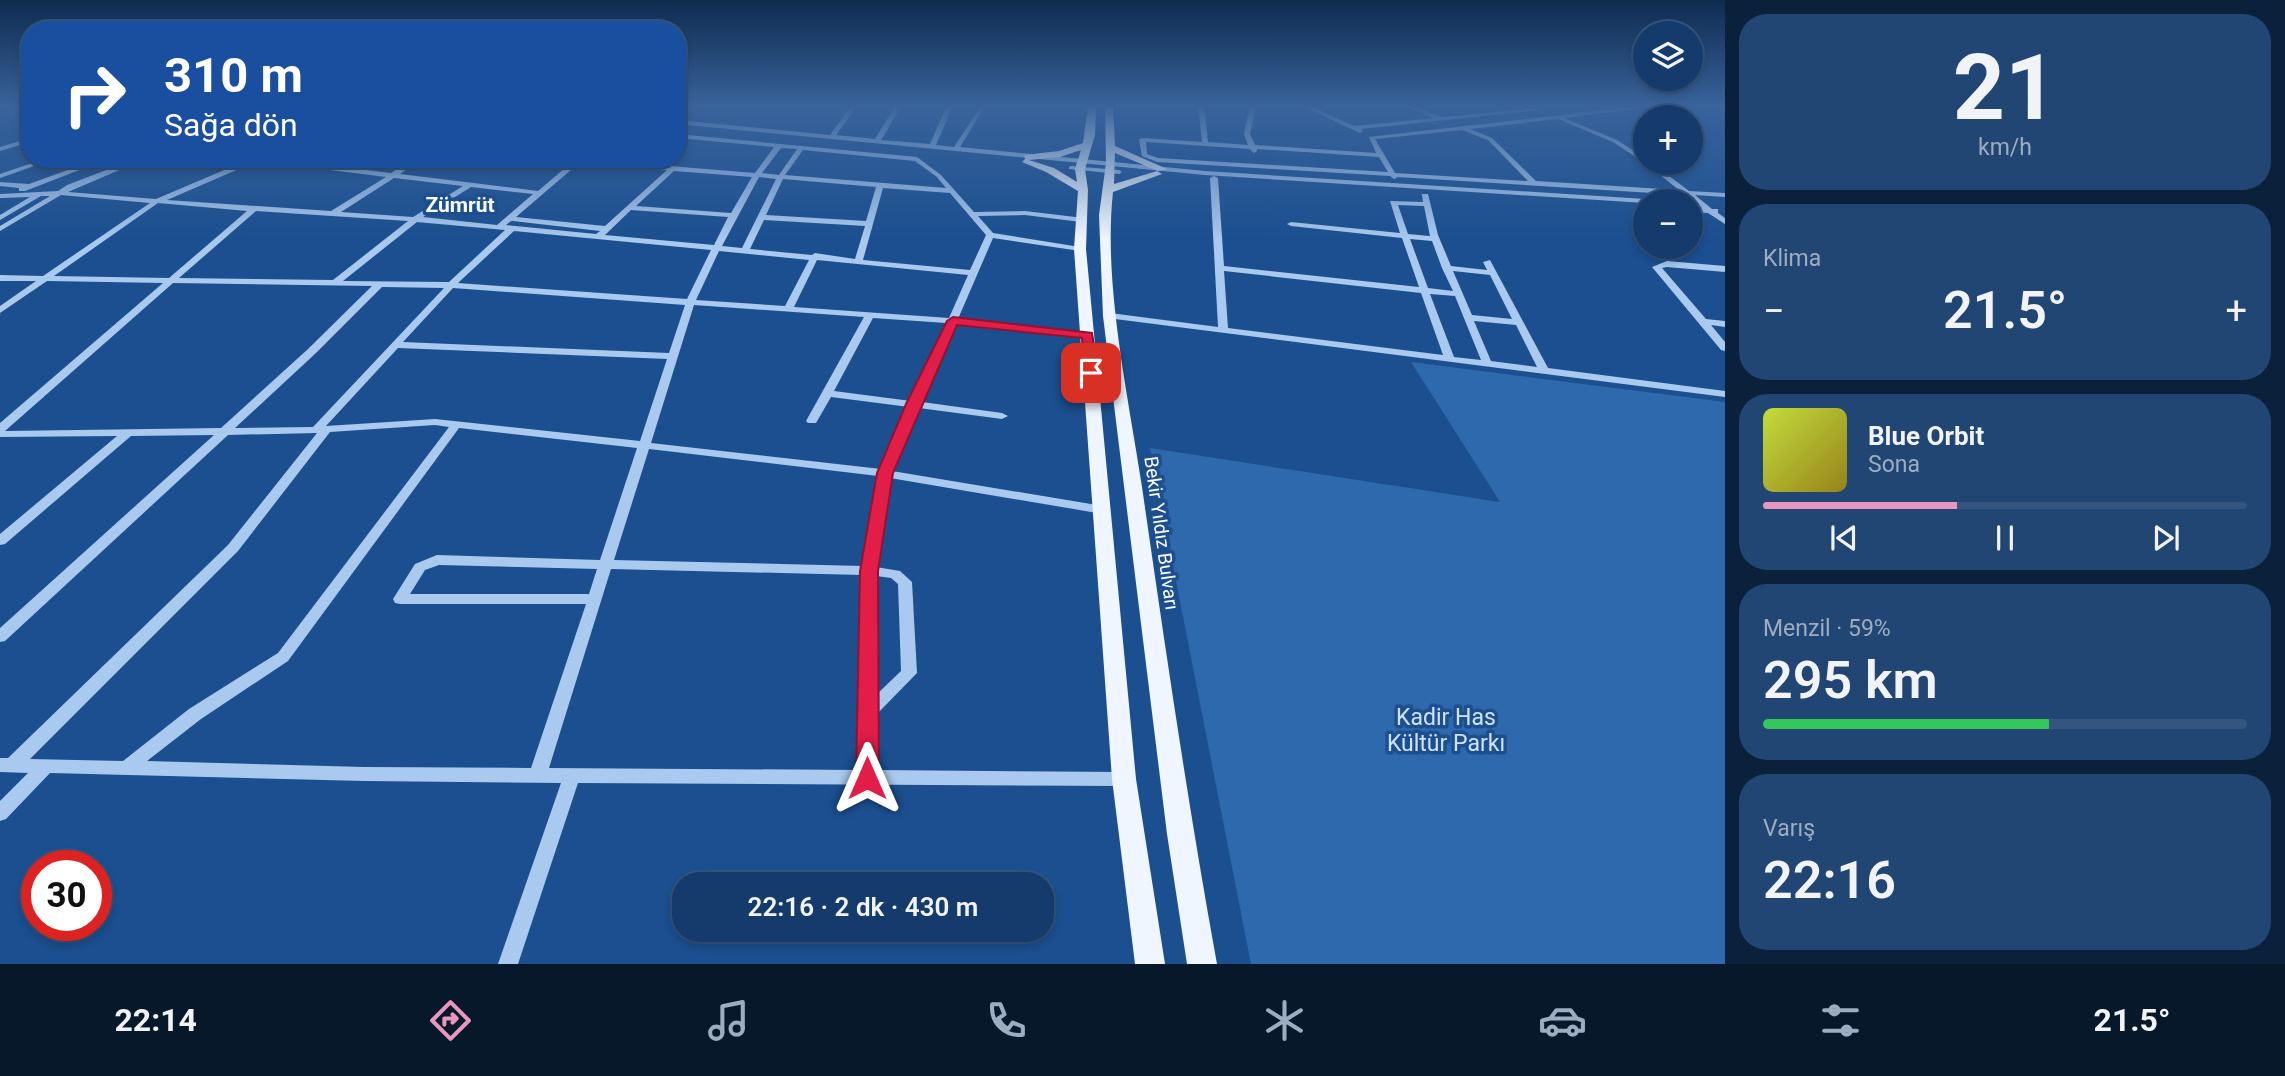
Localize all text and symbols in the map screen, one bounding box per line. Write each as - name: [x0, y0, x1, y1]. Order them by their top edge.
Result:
- map controls: [1633, 21, 1703, 259]
- button: layers: [1633, 21, 1703, 91]
- text: 21: [1953, 35, 2057, 141]
- text: 310 m: [164, 47, 303, 104]
- icon: right: [49, 49, 140, 140]
- button: +: [1633, 105, 1703, 175]
- text: Sağa dön: [164, 106, 298, 144]
- text: km/h: [1978, 134, 2032, 161]
- button: −: [1633, 189, 1703, 259]
- district label: Zümrüt: [425, 193, 495, 217]
- text: Klima: [1763, 245, 1821, 272]
- text: 21.5°: [1943, 280, 2067, 341]
- text: −: [1763, 289, 1785, 333]
- text: +: [2225, 289, 2247, 333]
- pin: [1061, 343, 1121, 403]
- icon: arrive: [1072, 354, 1110, 392]
- text: Blue Orbit: [1868, 421, 1984, 451]
- text: Sona: [1868, 451, 1920, 478]
- street label: Bekir Yıldız Bulvarı: [1139, 455, 1184, 611]
- icon: previous: [1825, 519, 1863, 557]
- icon: pause: [1986, 519, 2024, 557]
- icon: next: [2147, 519, 2185, 557]
- text: Menzil · 59%: [1763, 615, 1891, 642]
- text: 295 km: [1763, 650, 1938, 711]
- park label: Kadir Has Kültür Parkı: [1387, 704, 1505, 757]
- position arrow: [830, 741, 904, 815]
- text: Varış: [1763, 815, 1815, 842]
- speed limit sign: 30: [21, 850, 112, 941]
- text: 22:16: [1763, 850, 1896, 911]
- text: 22:16 · 2 dk · 430 m: [748, 892, 978, 922]
- icon: directions: [426, 996, 475, 1045]
- icon: music: [704, 996, 753, 1045]
- icon: phone: [982, 996, 1031, 1045]
- icon: climate: [1260, 996, 1309, 1045]
- icon: car: [1538, 996, 1587, 1045]
- icon: filters: [1816, 996, 1865, 1045]
- text: 22:14: [114, 1001, 197, 1039]
- text: 21.5°: [2094, 1001, 2170, 1039]

